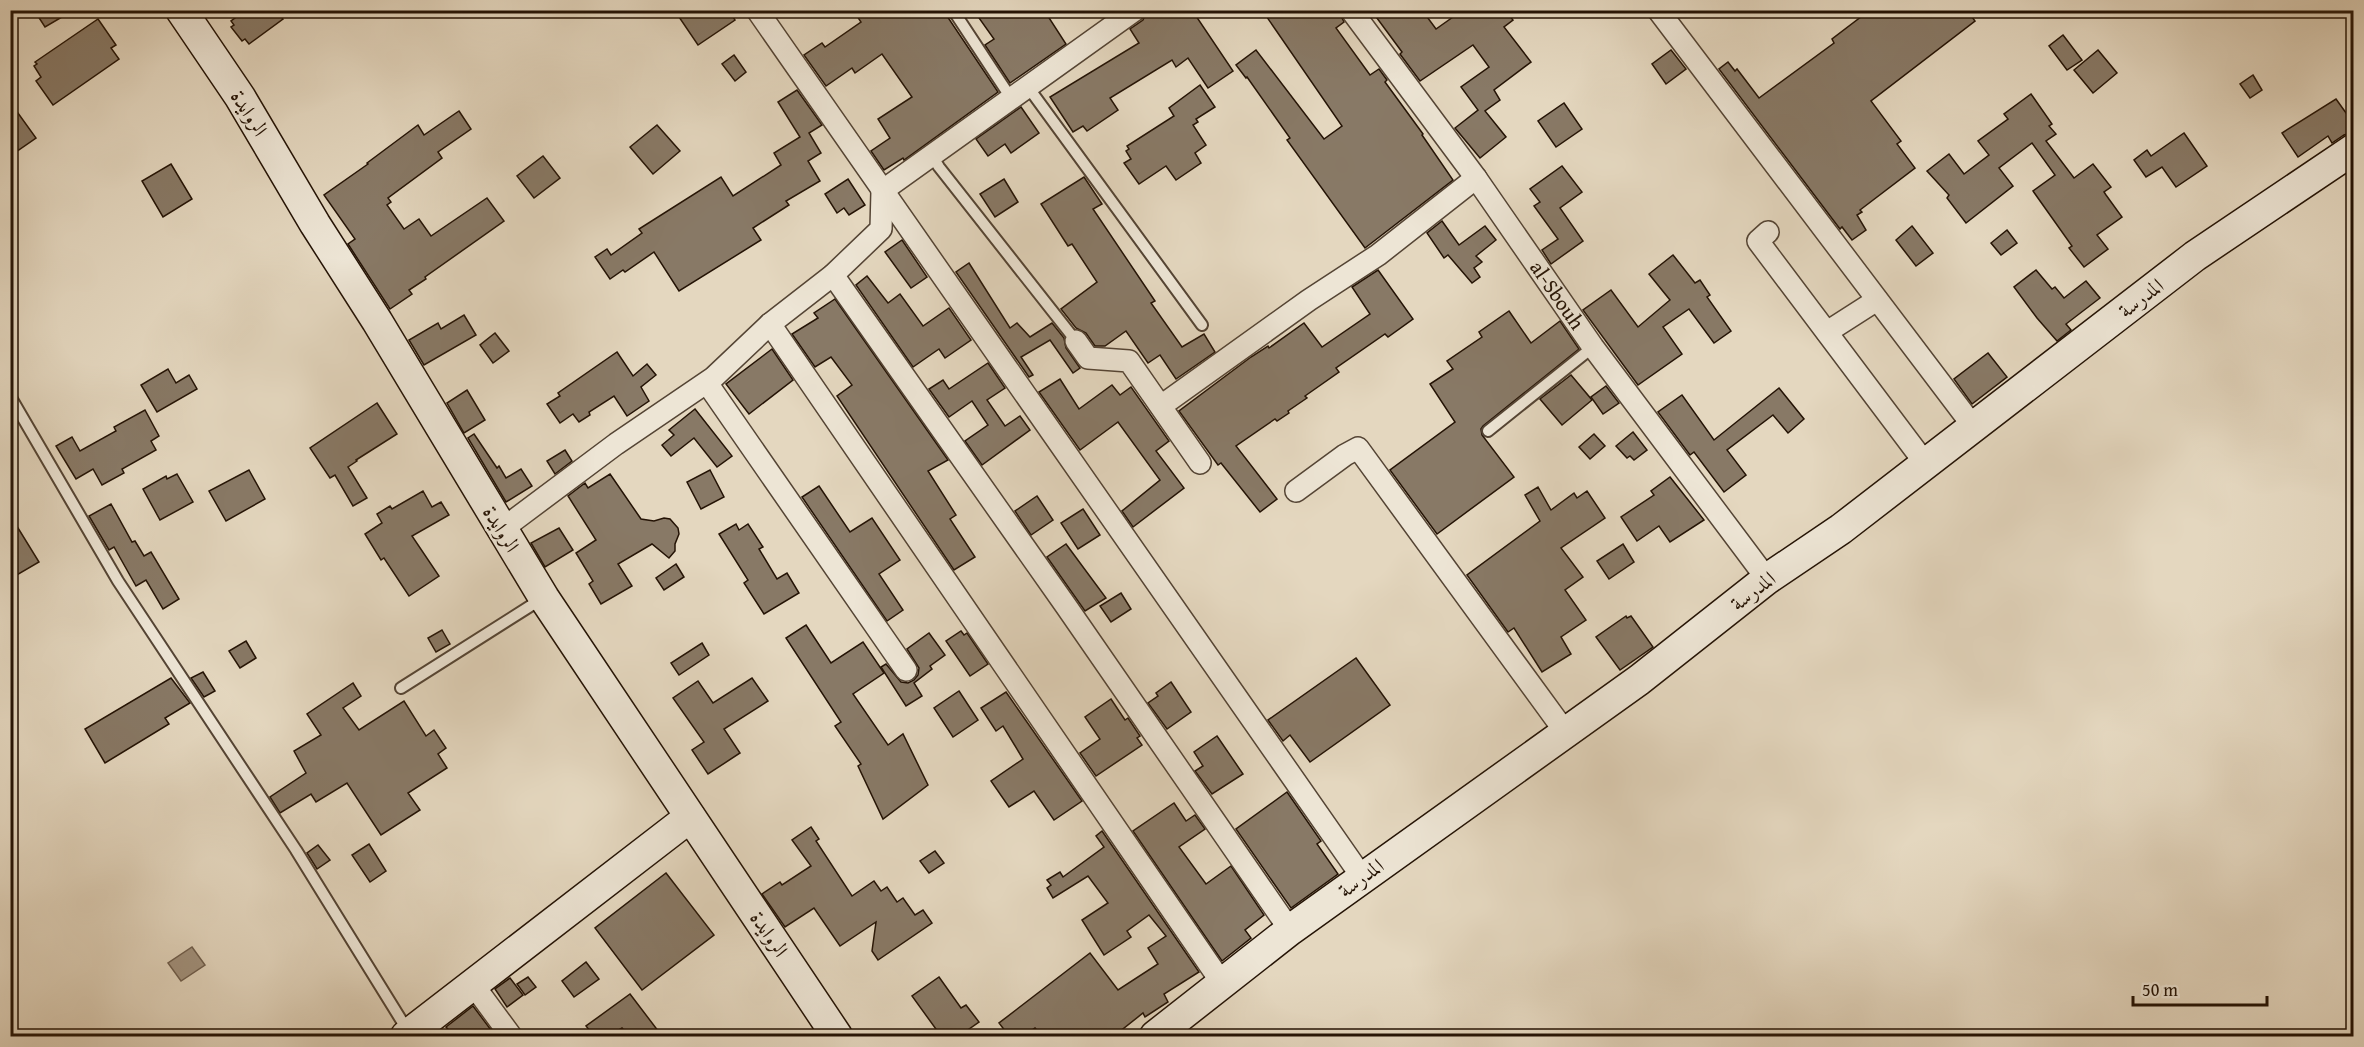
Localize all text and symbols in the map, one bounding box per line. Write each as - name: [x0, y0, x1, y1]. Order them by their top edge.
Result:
- street label: الروايدة: [223, 83, 276, 142]
- street label: al-Sbouh: [1523, 254, 1593, 336]
- street label: المدرسة: [2111, 270, 2170, 325]
- street label: الروايدة: [475, 499, 527, 558]
- street label: المدرسة: [1723, 563, 1782, 618]
- street label: المدرسة: [1331, 850, 1390, 905]
- street label: الروايدة: [743, 904, 796, 963]
- scale bar: [2133, 969, 2266, 1007]
- text: 50 m: [2142, 976, 2178, 1003]

